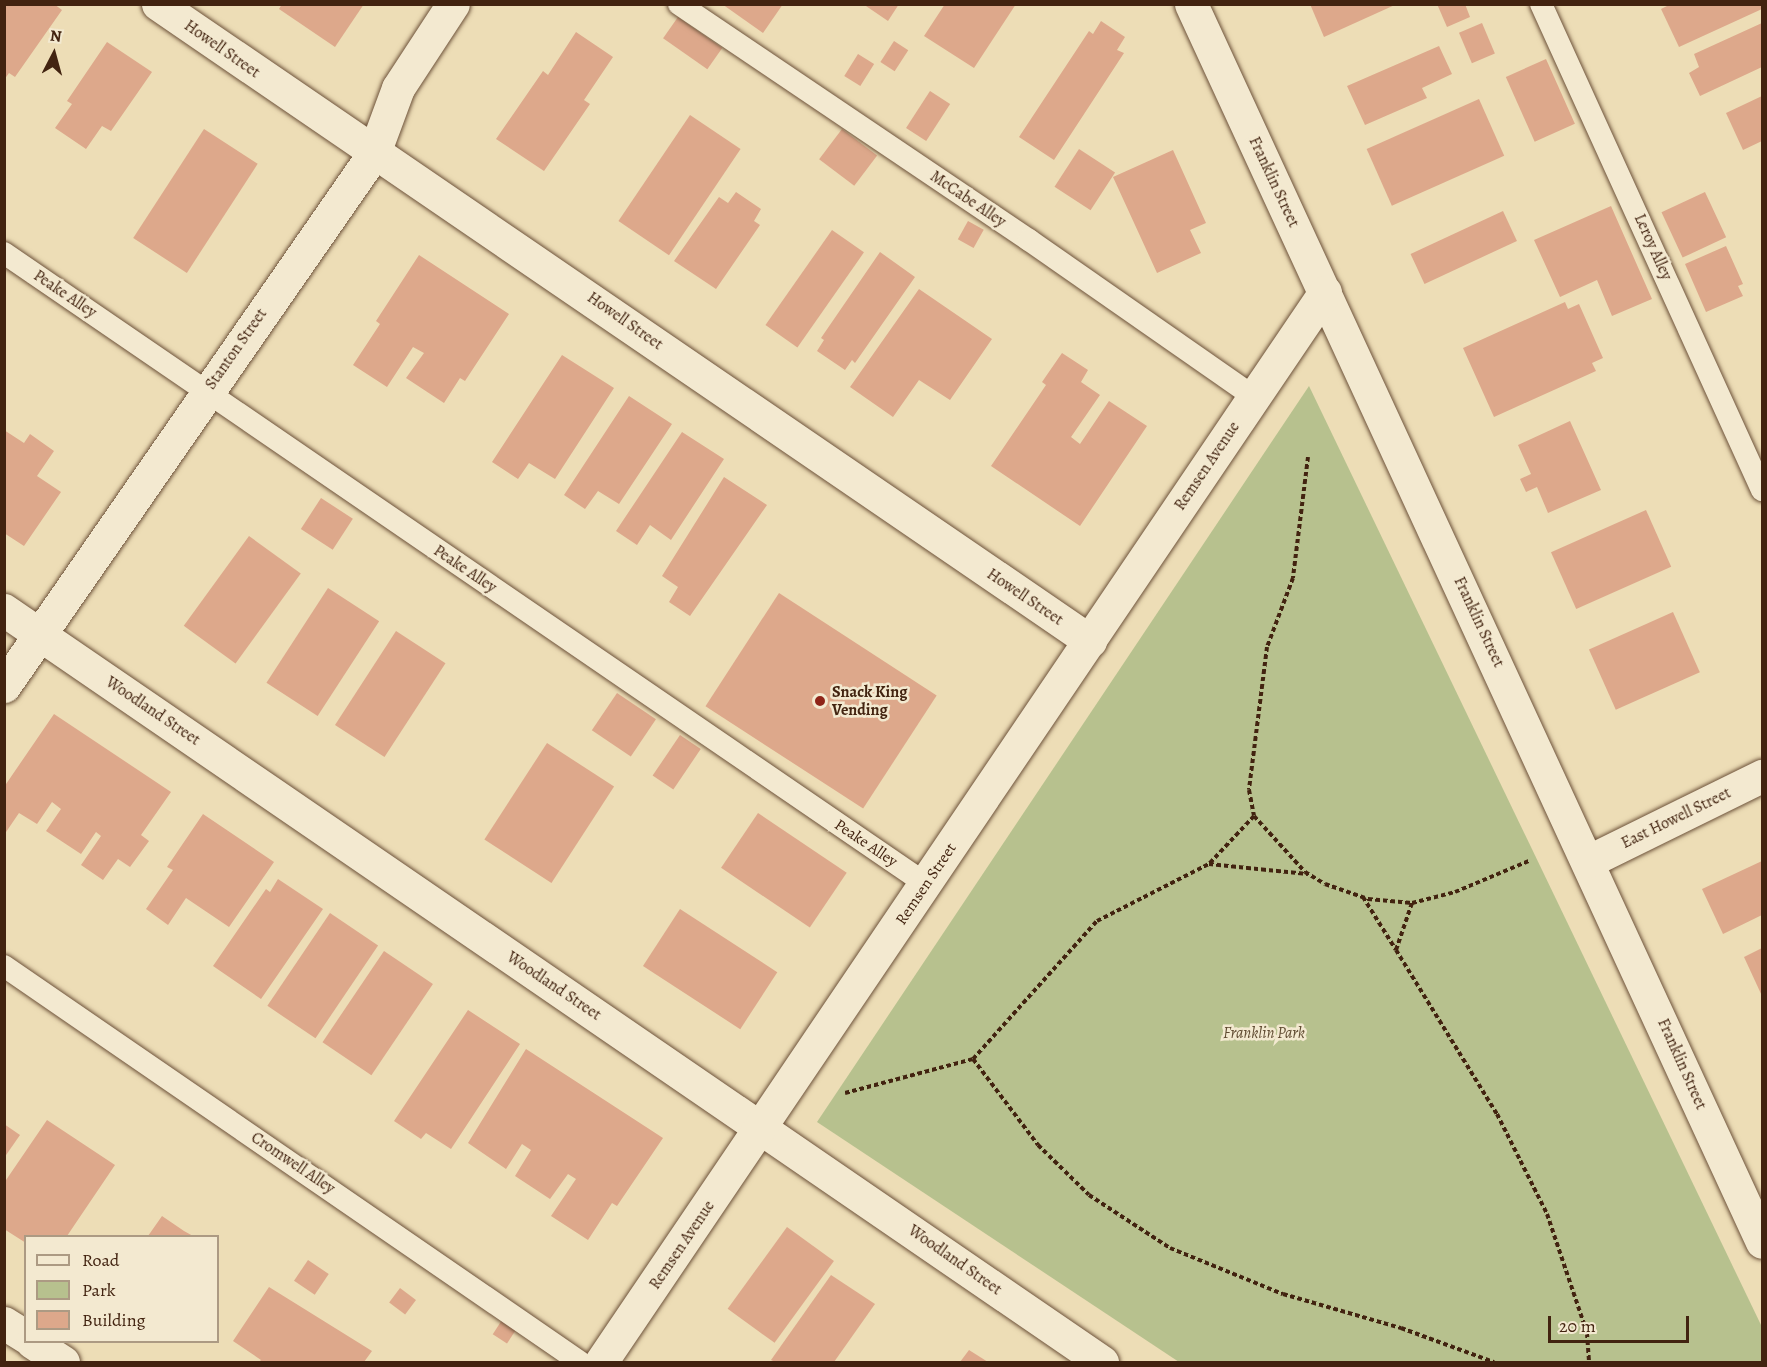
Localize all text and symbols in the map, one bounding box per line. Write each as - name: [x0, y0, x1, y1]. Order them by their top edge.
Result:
- street label: Howell Street: [180, 16, 264, 82]
- north arrow: [24, 24, 84, 84]
- text: N: [49, 25, 63, 48]
- street label: Franklin Street: [1245, 134, 1303, 230]
- street label: McCabe Alley: [927, 167, 1009, 231]
- street label: Leroy Alley: [1630, 211, 1676, 283]
- street label: Peake Alley: [30, 266, 100, 322]
- street label: Howell Street: [583, 288, 667, 354]
- street label: Stanton Street: [201, 305, 271, 393]
- street label: Remsen Avenue: [1170, 418, 1244, 514]
- street label: Peake Alley: [430, 541, 500, 597]
- street label: Howell Street: [983, 564, 1067, 630]
- street label: Franklin Street: [1450, 574, 1508, 670]
- street label: Woodland Street: [102, 672, 204, 750]
- place label: Snack King Vending: [832, 682, 907, 720]
- marker: Snack King Vending: [813, 694, 827, 708]
- street label: East Howell Street: [1618, 783, 1734, 853]
- street label: Peake Alley: [831, 815, 901, 871]
- street label: Remsen Street: [892, 839, 960, 929]
- street label: Woodland Street: [503, 947, 605, 1025]
- street label: Franklin Street: [1653, 1015, 1711, 1113]
- park label: Franklin Park: [1223, 1023, 1305, 1043]
- street label: Cromwell Alley: [247, 1128, 339, 1198]
- street label: Remsen Avenue: [645, 1197, 719, 1293]
- street label: Woodland Street: [905, 1221, 1005, 1299]
- legend: [24, 1235, 219, 1343]
- text: Road: [82, 1248, 119, 1272]
- text: Park: [82, 1278, 116, 1302]
- scale bar: [1551, 1304, 1692, 1342]
- text: Building: [82, 1308, 146, 1332]
- text: 20 m: [1559, 1314, 1596, 1338]

